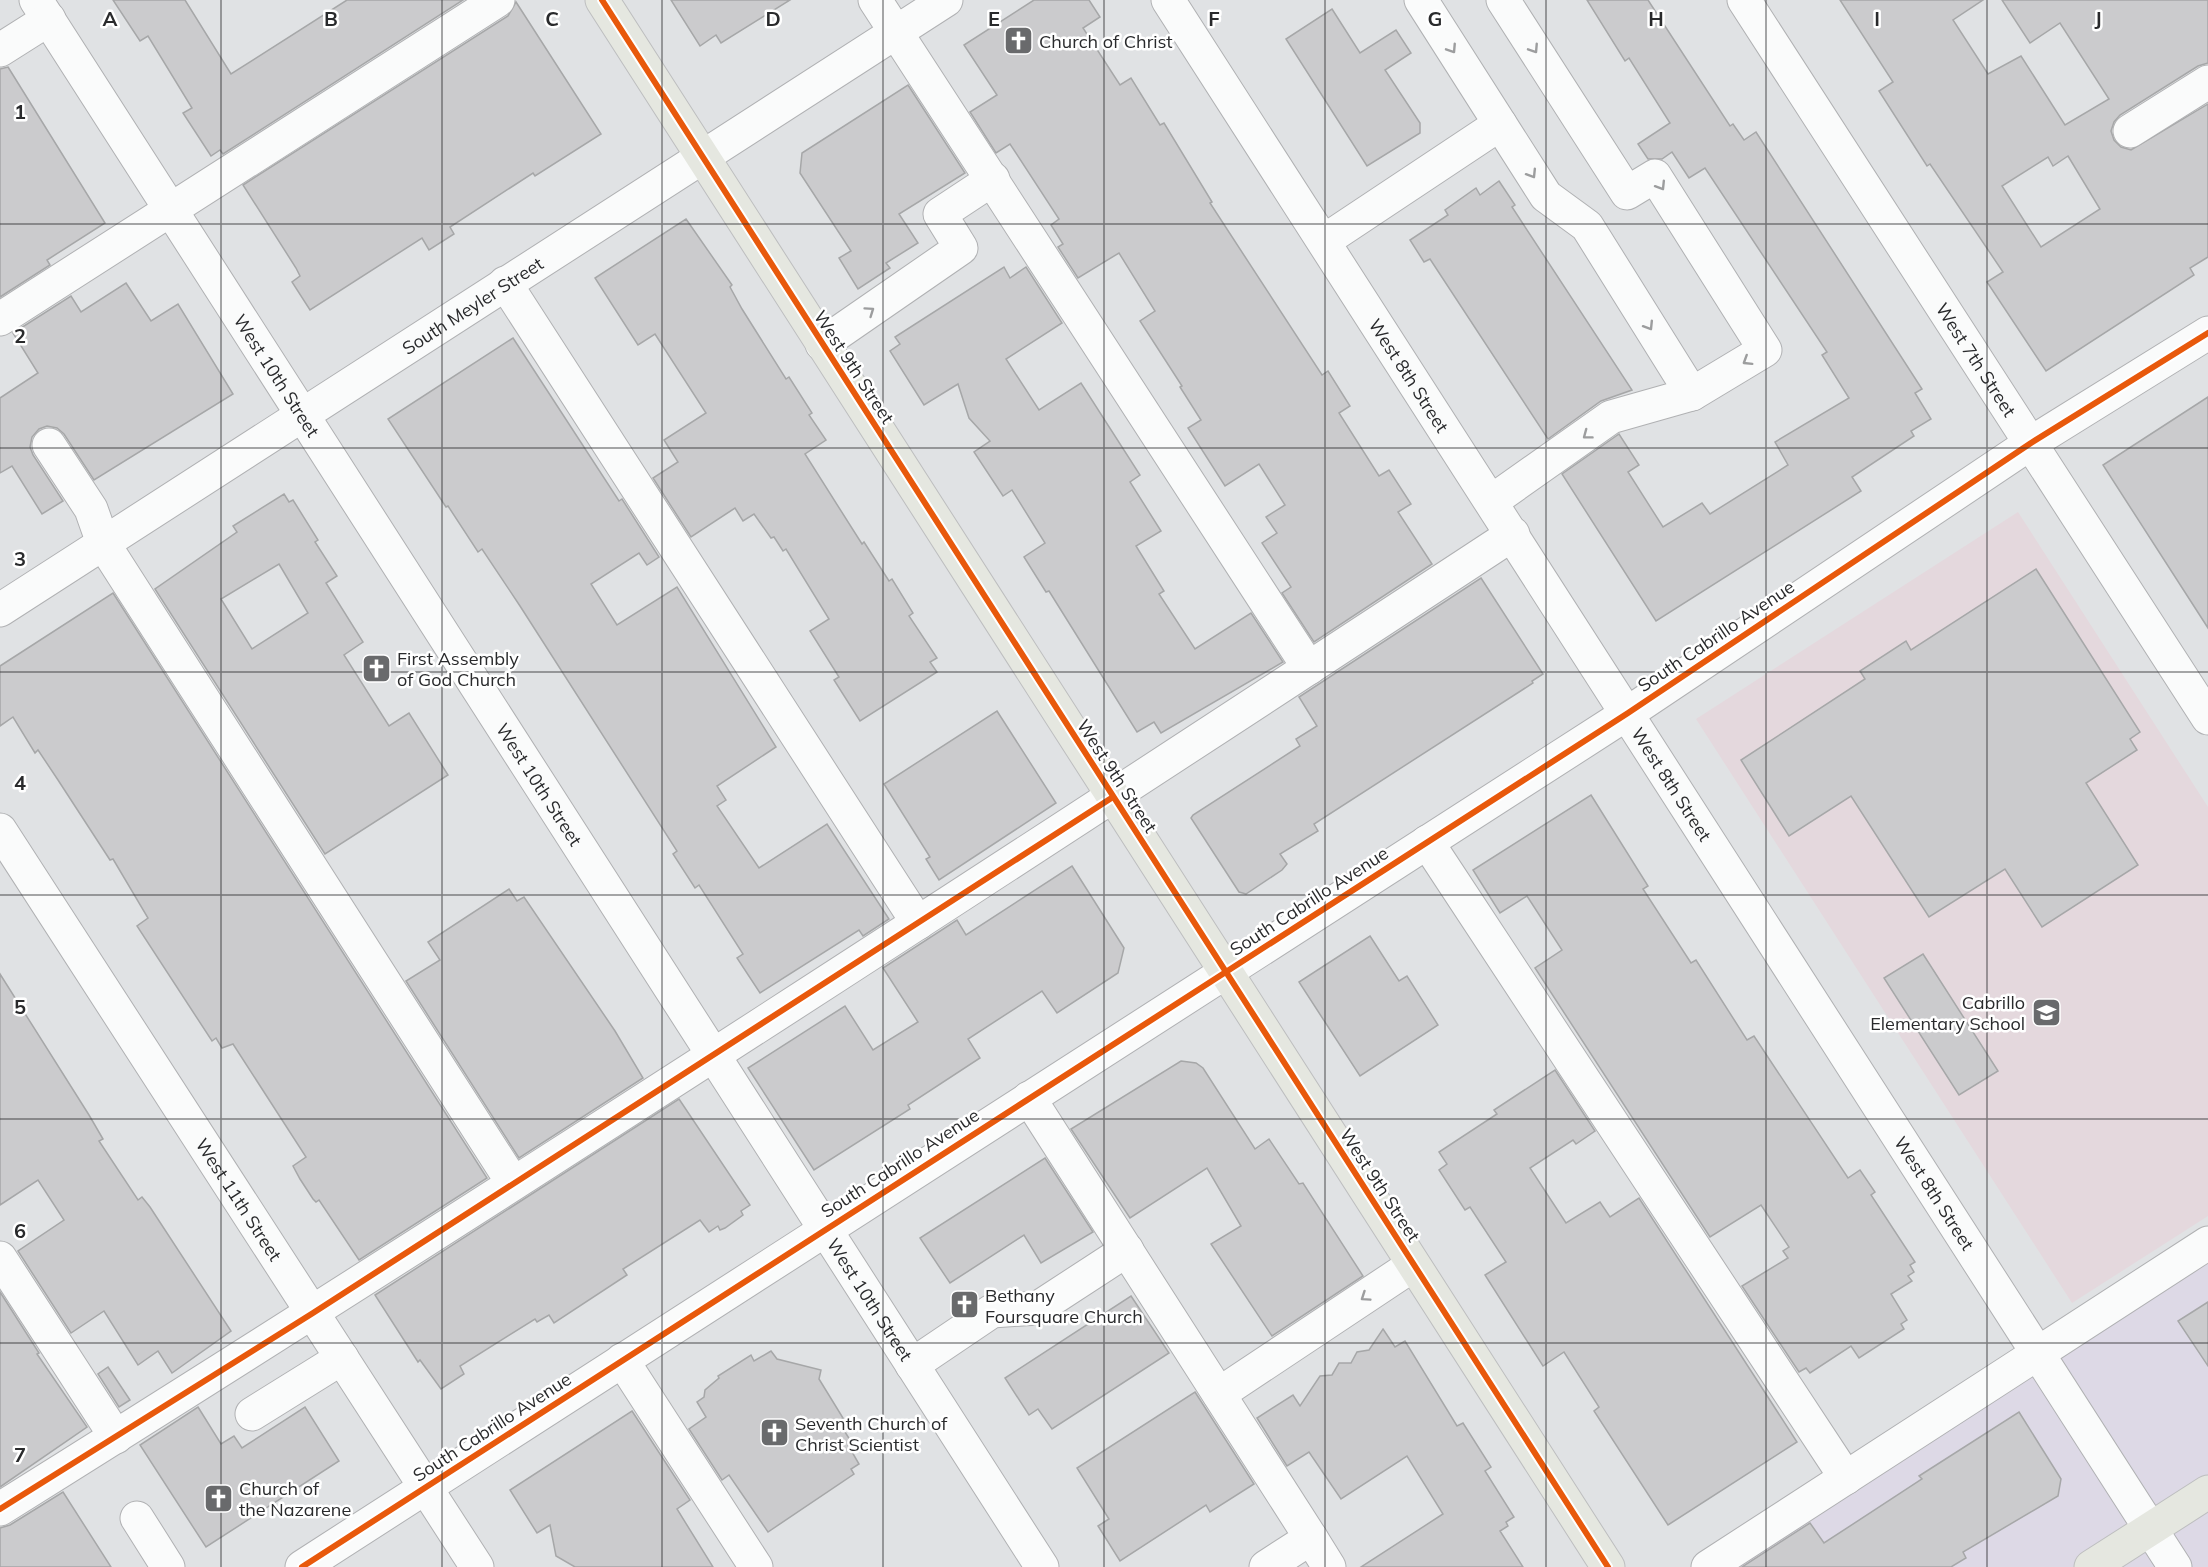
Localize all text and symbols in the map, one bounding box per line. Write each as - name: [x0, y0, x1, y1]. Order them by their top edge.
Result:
- text: A: [103, 6, 118, 31]
- text: B: [324, 6, 338, 31]
- text: C: [545, 6, 559, 31]
- text: D: [765, 6, 781, 31]
- text: E: [988, 6, 1000, 31]
- text: F: [1208, 6, 1220, 31]
- text: G: [1428, 6, 1442, 31]
- text: H: [1648, 6, 1664, 31]
- text: I: [1874, 6, 1880, 31]
- text: J: [2094, 6, 2102, 31]
- church icon: Church of Christ: [1002, 25, 1034, 57]
- place label: Church of Christ: [1039, 30, 1173, 53]
- one-way arrow: [1445, 43, 1457, 53]
- one-way arrow: [1527, 43, 1539, 53]
- text: 1: [14, 99, 26, 124]
- one-way arrow: [1524, 168, 1536, 178]
- one-way arrow: [1654, 179, 1665, 190]
- street label: South Meyler Street: [397, 252, 547, 359]
- street label: West 7th Street: [1931, 298, 2021, 421]
- street label: West 9th Street: [809, 306, 899, 428]
- one-way arrow: [864, 307, 875, 318]
- street label: West 10th Street: [229, 309, 325, 441]
- street label: West 8th Street: [1364, 314, 1454, 436]
- one-way arrow: [1642, 320, 1654, 330]
- text: 2: [14, 323, 26, 348]
- one-way arrow: [1743, 353, 1753, 365]
- one-way arrow: [1583, 428, 1594, 439]
- text: 3: [14, 546, 26, 571]
- street label: South Cabrillo Avenue: [1633, 575, 1799, 697]
- place label: First Assembly of God Church: [397, 647, 519, 691]
- church icon: First Assembly of God Church: [360, 652, 392, 684]
- street label: West 9th Street: [1072, 715, 1162, 837]
- street label: West 10th Street: [492, 718, 587, 850]
- street label: West 8th Street: [1627, 723, 1717, 845]
- text: 4: [14, 770, 26, 795]
- street label: South Cabrillo Avenue: [1226, 841, 1392, 961]
- place label: Cabrillo Elementary School: [1870, 991, 2025, 1035]
- text: 5: [14, 994, 26, 1019]
- school or university icon: Cabrillo Elementary School: [2030, 996, 2062, 1028]
- street label: South Cabrillo Avenue: [817, 1103, 983, 1223]
- street label: West 9th Street: [1335, 1124, 1425, 1246]
- street label: West 8th Street: [1890, 1132, 1980, 1254]
- street label: West 11th Street: [191, 1134, 287, 1265]
- text: 6: [14, 1218, 26, 1243]
- street label: West 10th Street: [822, 1233, 918, 1365]
- place label: Bethany Foursquare Church: [985, 1284, 1143, 1328]
- church icon: Bethany Foursquare Church: [948, 1289, 980, 1321]
- one-way arrow: [1360, 1290, 1371, 1301]
- street label: South Cabrillo Avenue: [409, 1367, 575, 1487]
- place label: Seventh Church of Christ Scientist: [795, 1412, 948, 1456]
- church icon: Seventh Church of Christ Scientist: [758, 1417, 790, 1449]
- text: 7: [14, 1442, 26, 1467]
- place label: Church of the Nazarene: [239, 1477, 351, 1521]
- church icon: Church of the Nazarene: [202, 1482, 234, 1514]

